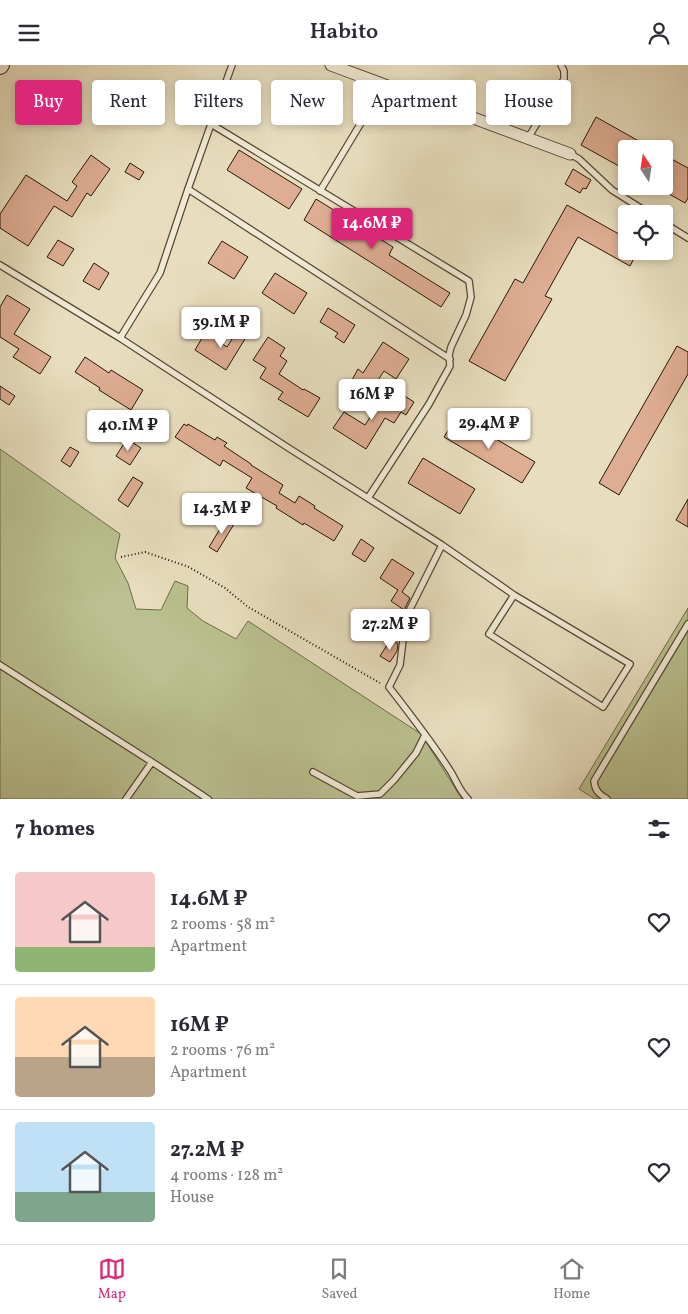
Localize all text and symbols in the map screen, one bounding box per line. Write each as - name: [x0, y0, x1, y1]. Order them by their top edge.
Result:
- text: Habito: [310, 17, 378, 48]
- icon: menu: [15, 19, 43, 47]
- icon: person: [645, 19, 673, 47]
- chip: Buy: [15, 80, 82, 125]
- chip: Rent: [92, 80, 165, 125]
- chip: Filters: [175, 80, 261, 125]
- chip: New: [271, 80, 343, 125]
- chip: Apartment: [353, 80, 476, 125]
- chip: House: [486, 80, 571, 125]
- north arrow: [618, 140, 672, 195]
- map controls: [618, 140, 673, 260]
- button: locate: [618, 205, 673, 260]
- pin: 14.6M ₽: [326, 207, 418, 250]
- text: 14.6M ₽: [342, 213, 402, 235]
- pin: 39.1M ₽: [175, 307, 267, 349]
- text: 39.1M ₽: [192, 312, 250, 334]
- pin: 16M ₽: [337, 379, 407, 421]
- text: 16M ₽: [350, 384, 394, 406]
- pin: 29.4M ₽: [443, 407, 535, 450]
- pin: 40.1M ₽: [82, 409, 174, 452]
- text: 29.4M ₽: [459, 413, 519, 435]
- text: 40.1M ₽: [98, 415, 158, 437]
- pin: 14.3M ₽: [176, 493, 268, 535]
- text: 14.3M ₽: [193, 498, 251, 520]
- pin: 27.2M ₽: [344, 609, 436, 651]
- text: 27.2M ₽: [362, 614, 418, 636]
- text: 7 homes: [15, 815, 95, 844]
- icon: filters: [645, 815, 673, 843]
- text: 14.6M ₽: [170, 885, 248, 914]
- icon: home: [55, 892, 115, 952]
- icon: heart: [645, 908, 673, 936]
- text: 2 rooms · 58 m²: [170, 914, 275, 936]
- text: Apartment: [170, 936, 247, 958]
- text: 16M ₽: [170, 1011, 229, 1040]
- icon: home: [55, 1017, 115, 1077]
- icon: heart: [645, 1033, 673, 1061]
- text: 2 rooms · 76 m²: [170, 1040, 275, 1062]
- text: Apartment: [170, 1062, 247, 1084]
- text: 27.2M ₽: [170, 1136, 244, 1165]
- icon: home: [55, 1142, 115, 1202]
- icon: heart: [645, 1158, 673, 1186]
- text: 4 rooms · 128 m²: [170, 1165, 283, 1187]
- text: House: [170, 1187, 214, 1209]
- tab: Map: [98, 1255, 126, 1304]
- tab: Saved: [321, 1255, 358, 1304]
- tab: Home: [553, 1255, 590, 1304]

